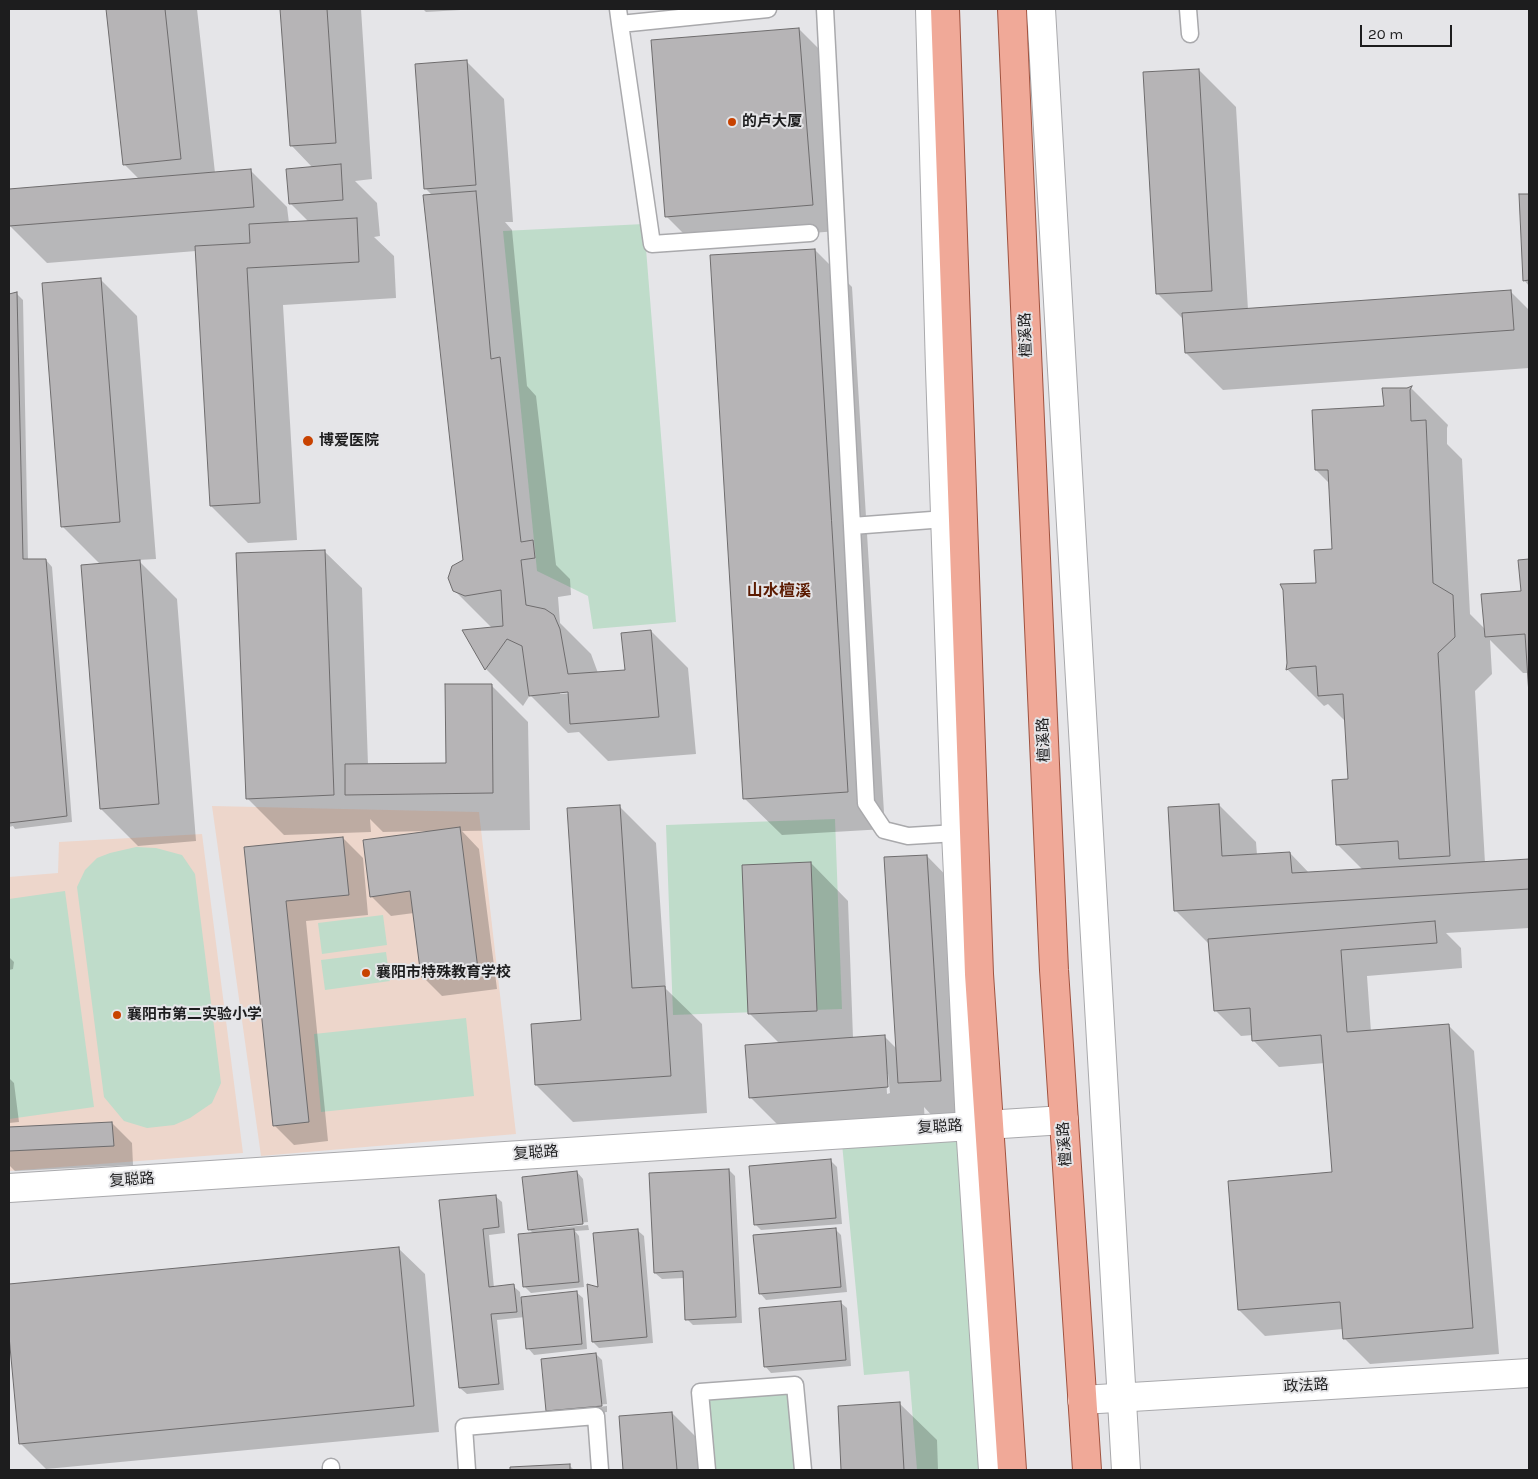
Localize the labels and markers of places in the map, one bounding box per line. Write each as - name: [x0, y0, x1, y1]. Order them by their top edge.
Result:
- place label: 的卢大厦: [742, 113, 802, 131]
- marker: 的卢大厦: [726, 116, 738, 128]
- place label: 博爱医院: [319, 432, 379, 450]
- marker: 博爱医院: [301, 434, 315, 448]
- place label: 襄阳市特殊教育学校: [376, 964, 511, 982]
- marker: 襄阳市特殊教育学校: [360, 967, 372, 979]
- place label: 襄阳市第二实验小学: [127, 1006, 262, 1024]
- marker: 襄阳市第二实验小学: [111, 1009, 123, 1021]

